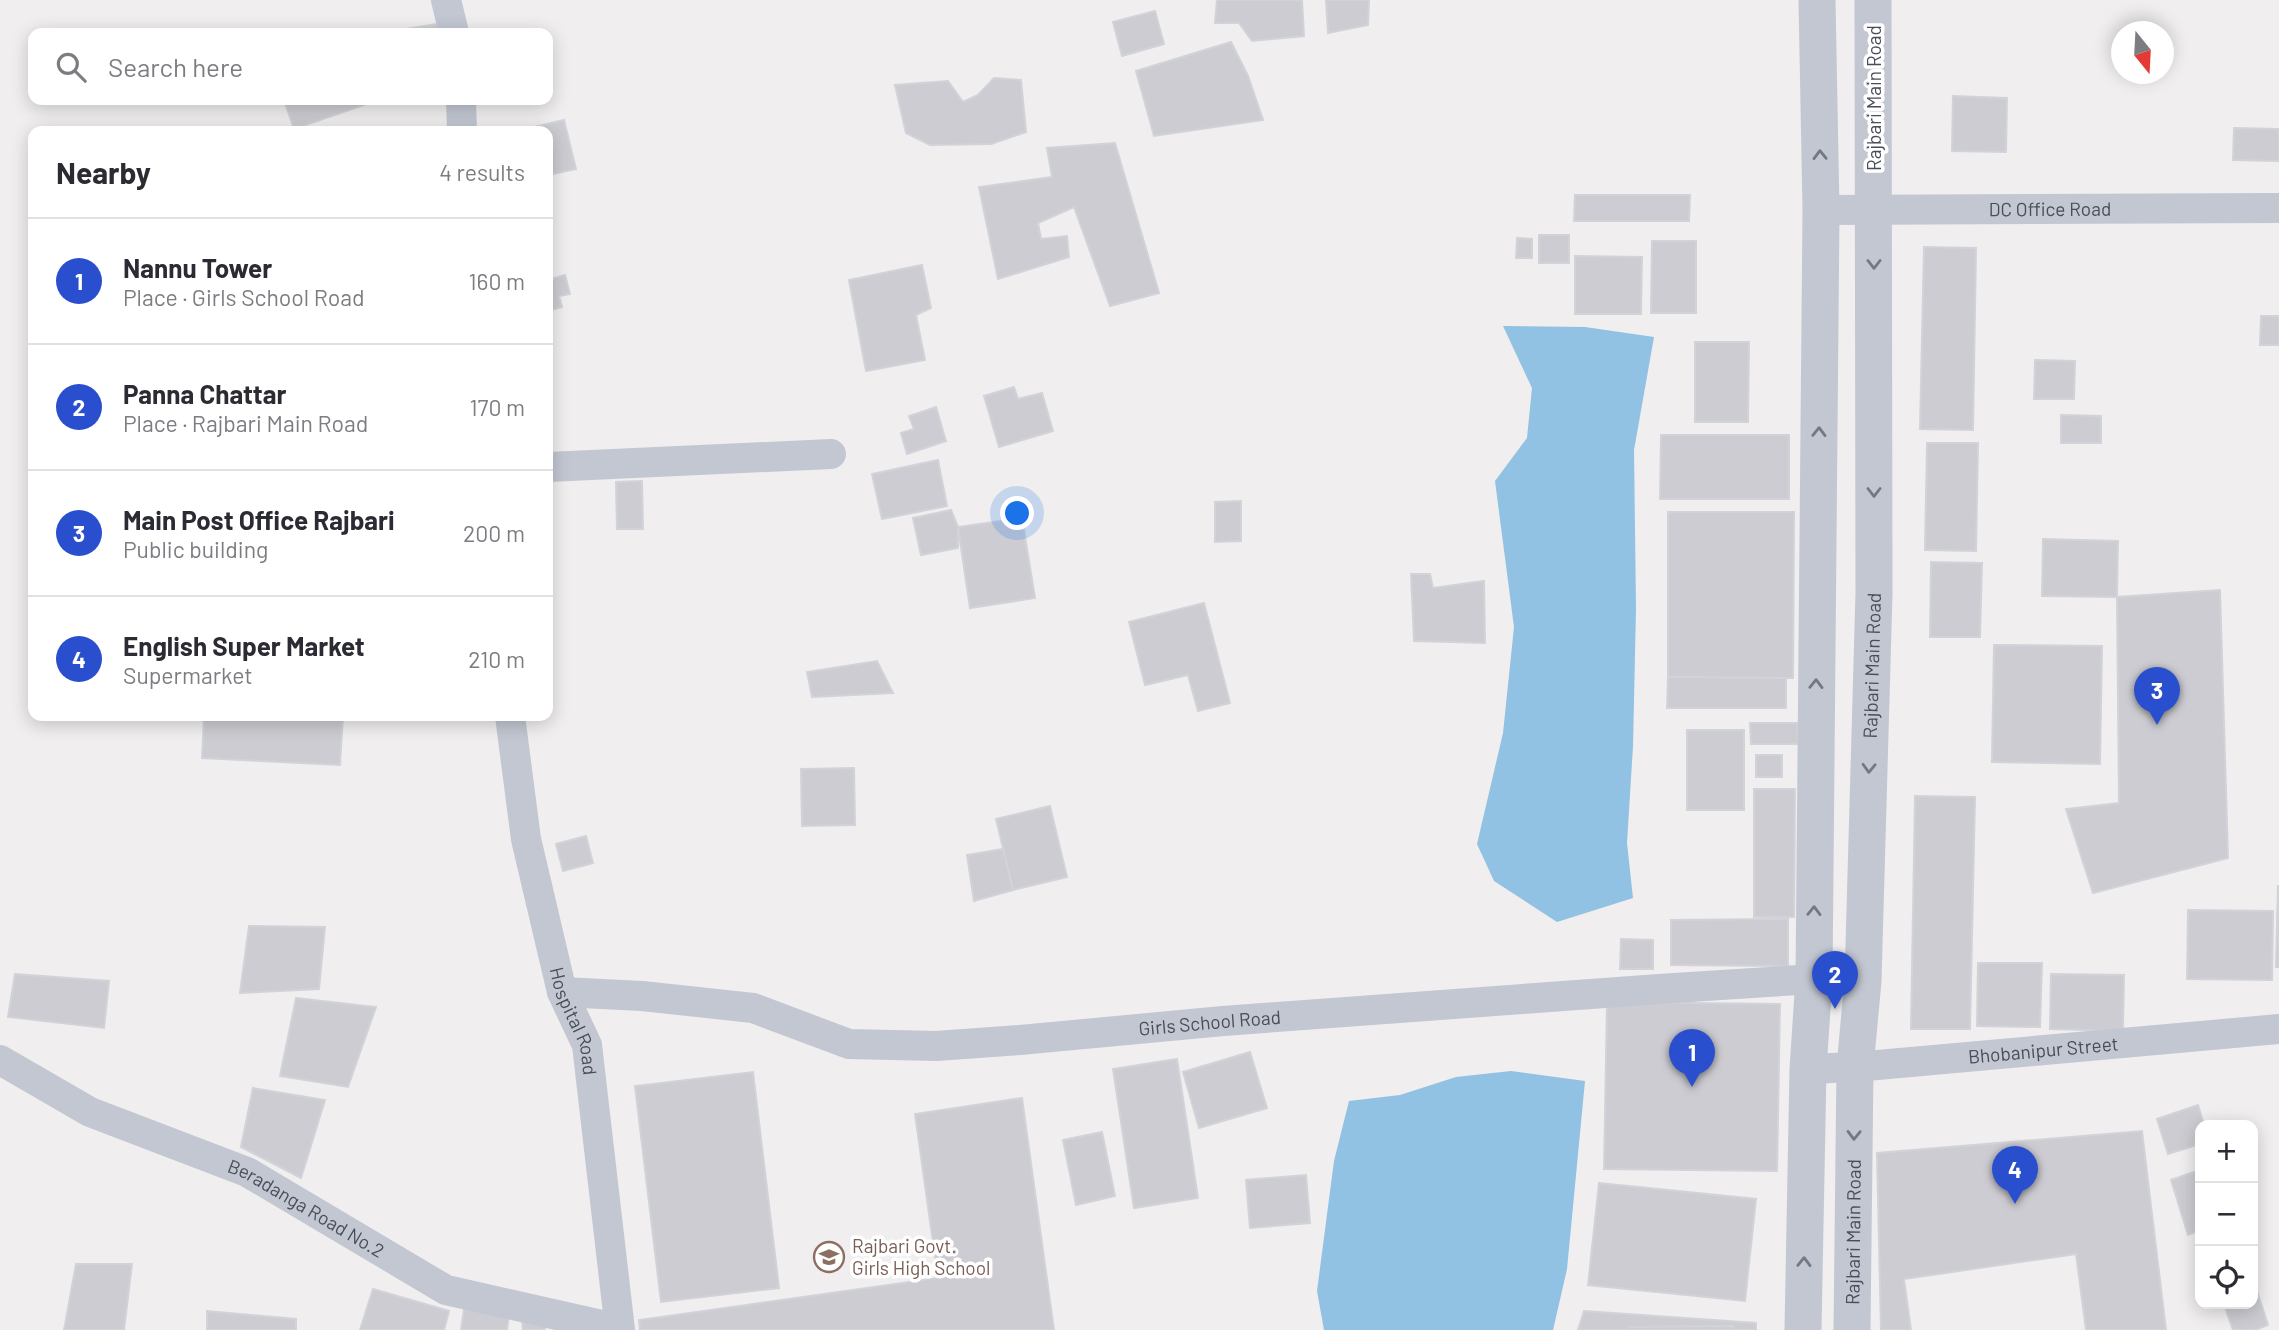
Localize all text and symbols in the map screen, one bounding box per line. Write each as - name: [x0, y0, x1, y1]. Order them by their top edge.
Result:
- north arrow: [2111, 21, 2174, 84]
- street label: Rajbari Main Road: [1862, 25, 1885, 171]
- search box: [28, 28, 553, 105]
- icon: search: [52, 48, 90, 86]
- text: Search here: [108, 51, 243, 82]
- one-way arrow: [1812, 150, 1827, 161]
- text: Nearby: [56, 154, 151, 190]
- text: 4 results: [439, 158, 525, 186]
- street label: DC Office Road: [1989, 197, 2111, 220]
- text: Nannu Tower: [123, 252, 272, 283]
- one-way arrow: [1866, 259, 1882, 270]
- text: 1: [75, 267, 83, 295]
- text: 160 m: [468, 267, 525, 295]
- text: Place · Girls School Road: [123, 283, 365, 311]
- text: Panna Chattar: [123, 378, 286, 409]
- text: 2: [73, 393, 85, 421]
- text: 170 m: [469, 393, 525, 421]
- text: Place · Rajbari Main Road: [123, 409, 368, 437]
- one-way arrow: [1811, 426, 1826, 437]
- one-way arrow: [1866, 487, 1882, 497]
- your location: [1000, 496, 1034, 530]
- text: Main Post Office Rajbari: [123, 504, 395, 535]
- text: 3: [73, 519, 85, 547]
- text: 200 m: [463, 519, 525, 547]
- text: Public building: [123, 535, 268, 563]
- street label: Rajbari Main Road: [1858, 592, 1885, 739]
- text: English Super Market: [123, 630, 365, 661]
- text: 4: [72, 645, 86, 673]
- text: 210 m: [468, 645, 525, 673]
- text: Supermarket: [123, 661, 253, 689]
- pin: 3: [2134, 667, 2180, 725]
- one-way arrow: [1808, 678, 1824, 689]
- one-way arrow: [1861, 763, 1877, 774]
- one-way arrow: [1806, 905, 1822, 916]
- pin: 2: [1812, 951, 1858, 1009]
- street label: Hospital Road: [545, 965, 602, 1076]
- street label: Girls School Road: [1137, 1005, 1282, 1040]
- pin: 1: [1669, 1029, 1715, 1087]
- street label: Bhobanipur Street: [1967, 1031, 2119, 1068]
- map controls: [2195, 1120, 2258, 1309]
- button: +: [2195, 1120, 2258, 1183]
- one-way arrow: [1846, 1130, 1862, 1141]
- pin: 4: [1992, 1146, 2038, 1204]
- street label: Beradanga Road No.2: [225, 1154, 389, 1262]
- street label: Rajbari Main Road: [1840, 1159, 1865, 1305]
- button: −: [2195, 1183, 2258, 1246]
- place label: Rajbari Govt. Girls High School: [852, 1234, 990, 1279]
- school or university icon: Rajbari Govt. Girls High School: [812, 1240, 846, 1274]
- button: locate: [2195, 1246, 2258, 1309]
- one-way arrow: [1797, 1256, 1812, 1267]

